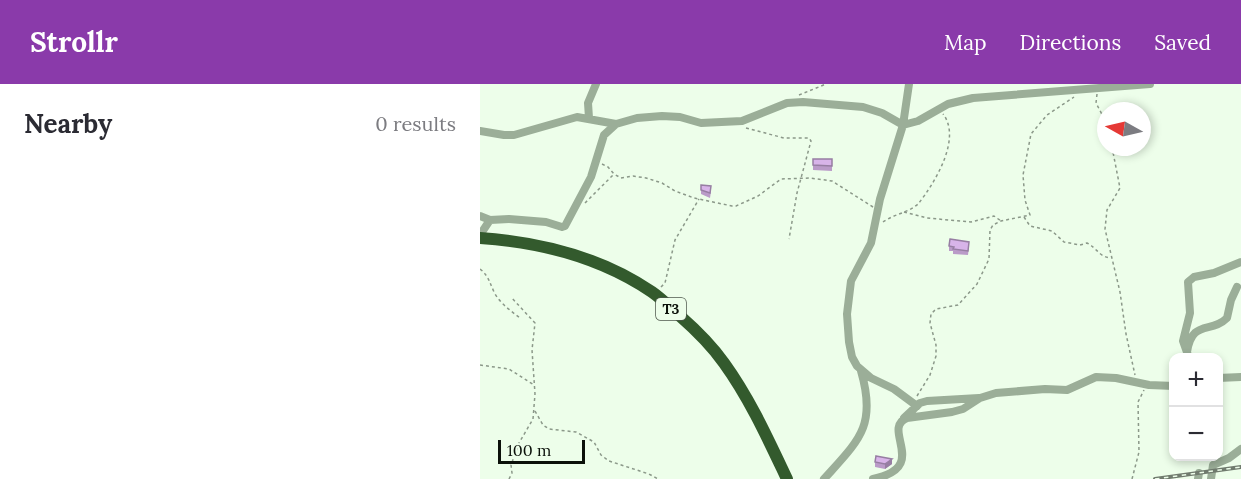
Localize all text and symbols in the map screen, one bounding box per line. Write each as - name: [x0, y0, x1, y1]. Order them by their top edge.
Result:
- text: Strollr: [30, 24, 118, 60]
- text: Map: [944, 29, 987, 56]
- text: Directions: [1020, 29, 1121, 56]
- text: Saved: [1154, 29, 1211, 56]
- north arrow: [1097, 102, 1151, 156]
- text: Nearby: [24, 107, 112, 140]
- text: 0 results: [375, 111, 456, 136]
- road number: T3: [656, 298, 686, 320]
- map controls: [1169, 353, 1223, 461]
- button: +: [1169, 353, 1223, 407]
- button: −: [1169, 407, 1223, 461]
- scale bar: [498, 437, 585, 464]
- text: 100 m: [507, 440, 551, 460]

